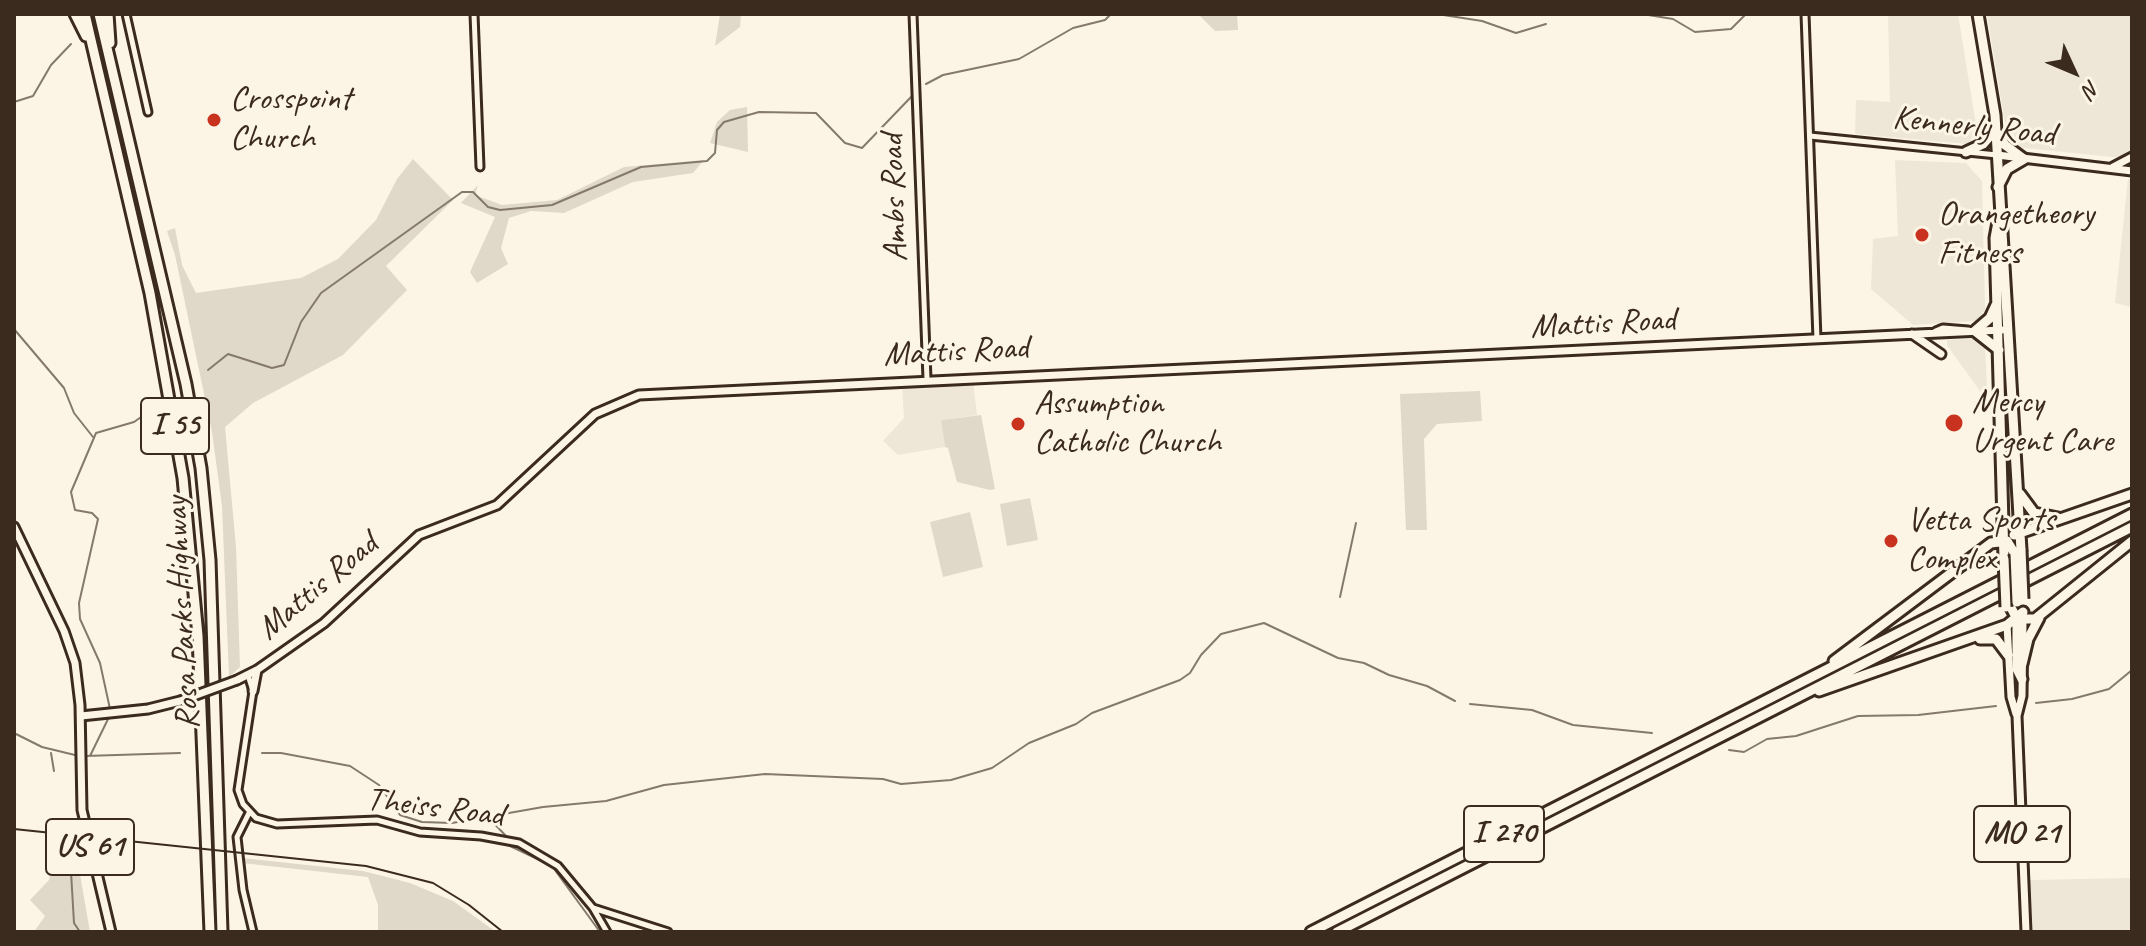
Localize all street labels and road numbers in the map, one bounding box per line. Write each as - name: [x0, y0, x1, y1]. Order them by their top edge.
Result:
- street label: Kennerly Road: [1891, 98, 2057, 156]
- street label: Ambs Road: [872, 134, 918, 262]
- street label: Mattis Road: [1530, 300, 1676, 348]
- street label: Mattis Road: [883, 328, 1029, 376]
- road number: I 55: [141, 398, 209, 454]
- street label: Rosa Parks Highway: [157, 495, 209, 731]
- street label: Mattis Road: [249, 525, 387, 649]
- street label: Theiss Road: [364, 779, 506, 837]
- road number: I 270: [1464, 806, 1544, 862]
- road number: MO 21: [1974, 806, 2070, 862]
- road number: US 61: [46, 819, 134, 875]

